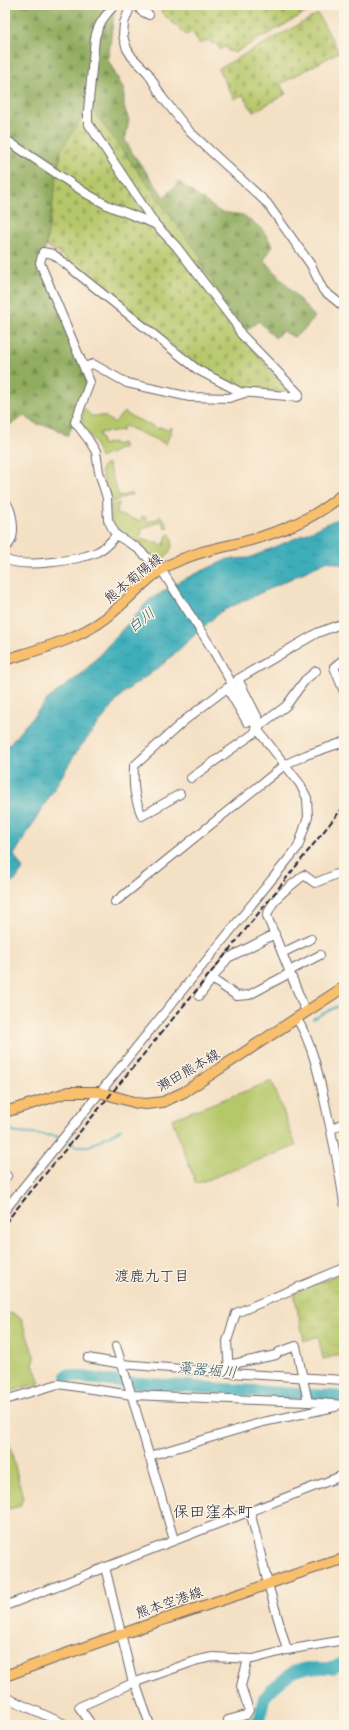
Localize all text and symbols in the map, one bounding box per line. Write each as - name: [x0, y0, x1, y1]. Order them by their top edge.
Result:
- street label: 熊本菊陽線: [101, 550, 166, 607]
- water label: 白川: [124, 604, 159, 637]
- street label: 瀬田熊本線: [154, 1046, 223, 1095]
- district label: 渡鹿九丁目: [114, 1267, 190, 1286]
- water label: 藻器堀川: [176, 1358, 238, 1383]
- district label: 保田窪本町: [173, 1502, 253, 1522]
- street label: 熊本空港線: [133, 1583, 205, 1622]

